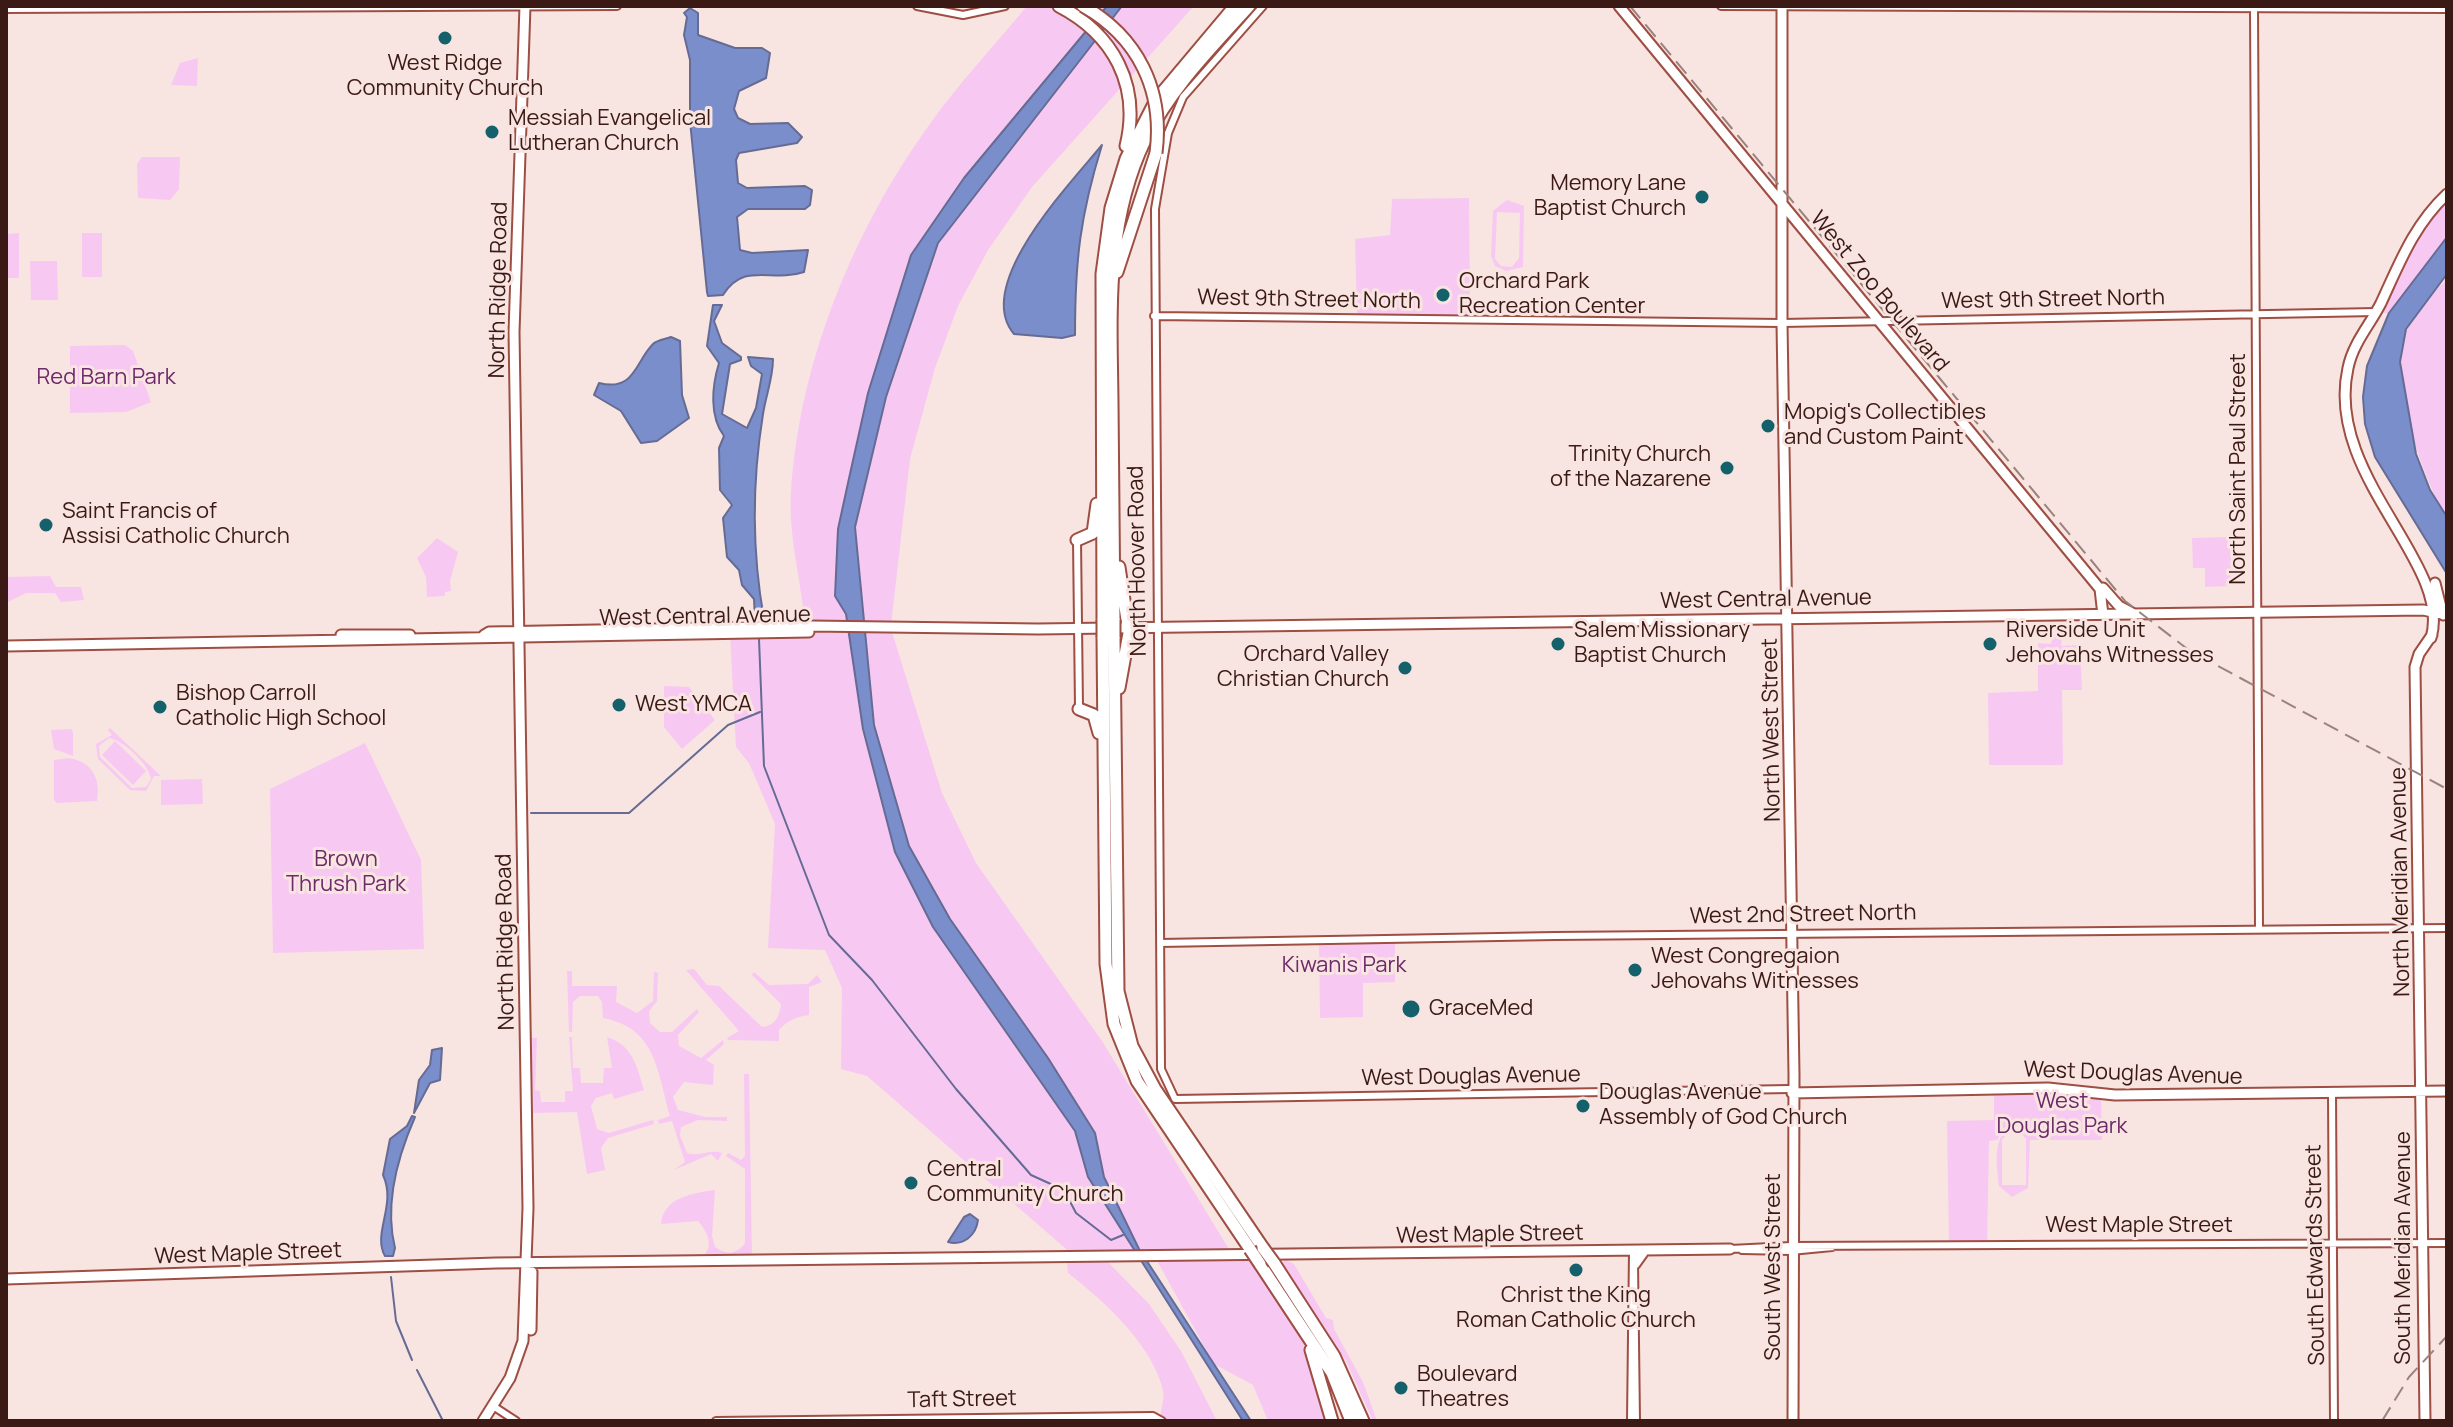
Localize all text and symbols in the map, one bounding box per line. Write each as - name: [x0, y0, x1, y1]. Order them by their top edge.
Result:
- marker: West Ridge Community Church: [436, 29, 454, 47]
- place label: West Ridge Community Church: [347, 51, 543, 102]
- place label: Messiah Evangelical Lutheran Church: [508, 106, 711, 158]
- marker: Messiah Evangelical Lutheran Church: [483, 123, 501, 141]
- place label: Memory Lane Baptist Church: [1534, 171, 1686, 222]
- marker: Memory Lane Baptist Church: [1693, 188, 1711, 206]
- street label: North Ridge Road: [484, 201, 514, 379]
- street label: West Zoo Boulevard: [1804, 206, 1954, 378]
- place label: Orchard Park Recreation Center: [1459, 269, 1645, 320]
- street label: West 9th Street North: [1197, 285, 1421, 315]
- street label: West 9th Street North: [1941, 285, 2165, 315]
- marker: Orchard Park Recreation Center: [1434, 286, 1452, 304]
- street label: North Saint Paul Street: [2226, 353, 2252, 585]
- park label: Red Barn Park: [36, 365, 176, 391]
- place label: Mopig's Collectibles and Custom Paint: [1784, 400, 1986, 452]
- marker: Mopig's Collectibles and Custom Paint: [1759, 417, 1777, 435]
- place label: Trinity Church of the Nazarene: [1550, 442, 1711, 494]
- marker: Trinity Church of the Nazarene: [1718, 459, 1736, 477]
- street label: North Hoover Road: [1123, 465, 1153, 657]
- place label: Saint Francis of Assisi Catholic Church: [62, 499, 290, 550]
- marker: Saint Francis of Assisi Catholic Church: [37, 516, 55, 534]
- street label: West Central Avenue: [1660, 585, 1872, 615]
- street label: West Central Avenue: [599, 602, 811, 632]
- place label: Salem Missionary Baptist Church: [1574, 618, 1750, 670]
- place label: Riverside Unit Jehovahs Witnesses: [2006, 618, 2214, 670]
- marker: Salem Missionary Baptist Church: [1549, 635, 1567, 653]
- marker: Riverside Unit Jehovahs Witnesses: [1981, 635, 1999, 653]
- street label: North West Street: [1757, 638, 1787, 822]
- place label: Orchard Valley Christian Church: [1217, 642, 1389, 694]
- marker: Orchard Valley Christian Church: [1396, 659, 1414, 677]
- place label: Bishop Carroll Catholic High School: [176, 681, 386, 732]
- place label: West YMCA: [635, 692, 752, 718]
- marker: West YMCA: [610, 696, 628, 714]
- marker: Bishop Carroll Catholic High School: [151, 698, 169, 716]
- street label: North Meridian Avenue: [2386, 767, 2416, 997]
- park label: Brown Thrush Park: [286, 847, 406, 898]
- street label: North Ridge Road: [491, 853, 521, 1031]
- street label: West 2nd Street North: [1689, 900, 1917, 930]
- place label: West Congregaion Jehovahs Witnesses: [1651, 944, 1859, 996]
- park label: Kiwanis Park: [1282, 953, 1406, 979]
- marker: West Congregaion Jehovahs Witnesses: [1626, 961, 1644, 979]
- place label: GraceMed: [1429, 996, 1533, 1022]
- marker: GraceMed: [1400, 998, 1422, 1020]
- street label: West Douglas Avenue: [2023, 1057, 2243, 1091]
- street label: West Douglas Avenue: [1361, 1062, 1581, 1092]
- place label: Douglas Avenue Assembly of God Church: [1599, 1080, 1847, 1132]
- park label: West Douglas Park: [1996, 1089, 2128, 1140]
- marker: Douglas Avenue Assembly of God Church: [1574, 1097, 1592, 1115]
- street label: South Meridian Avenue: [2391, 1131, 2417, 1365]
- street label: South Edwards Street: [2301, 1144, 2331, 1366]
- place label: Central Community Church: [927, 1157, 1124, 1208]
- street label: South West Street: [1761, 1173, 1787, 1361]
- marker: Central Community Church: [902, 1174, 920, 1192]
- street label: West Maple Street: [2045, 1213, 2233, 1239]
- street label: West Maple Street: [1396, 1220, 1584, 1250]
- street label: West Maple Street: [154, 1238, 342, 1270]
- marker: Christ the King Roman Catholic Church: [1567, 1261, 1585, 1279]
- place label: Christ the King Roman Catholic Church: [1456, 1283, 1696, 1334]
- place label: Boulevard Theatres: [1417, 1362, 1518, 1414]
- marker: Boulevard Theatres: [1392, 1379, 1410, 1397]
- street label: Taft Street: [907, 1386, 1017, 1414]

